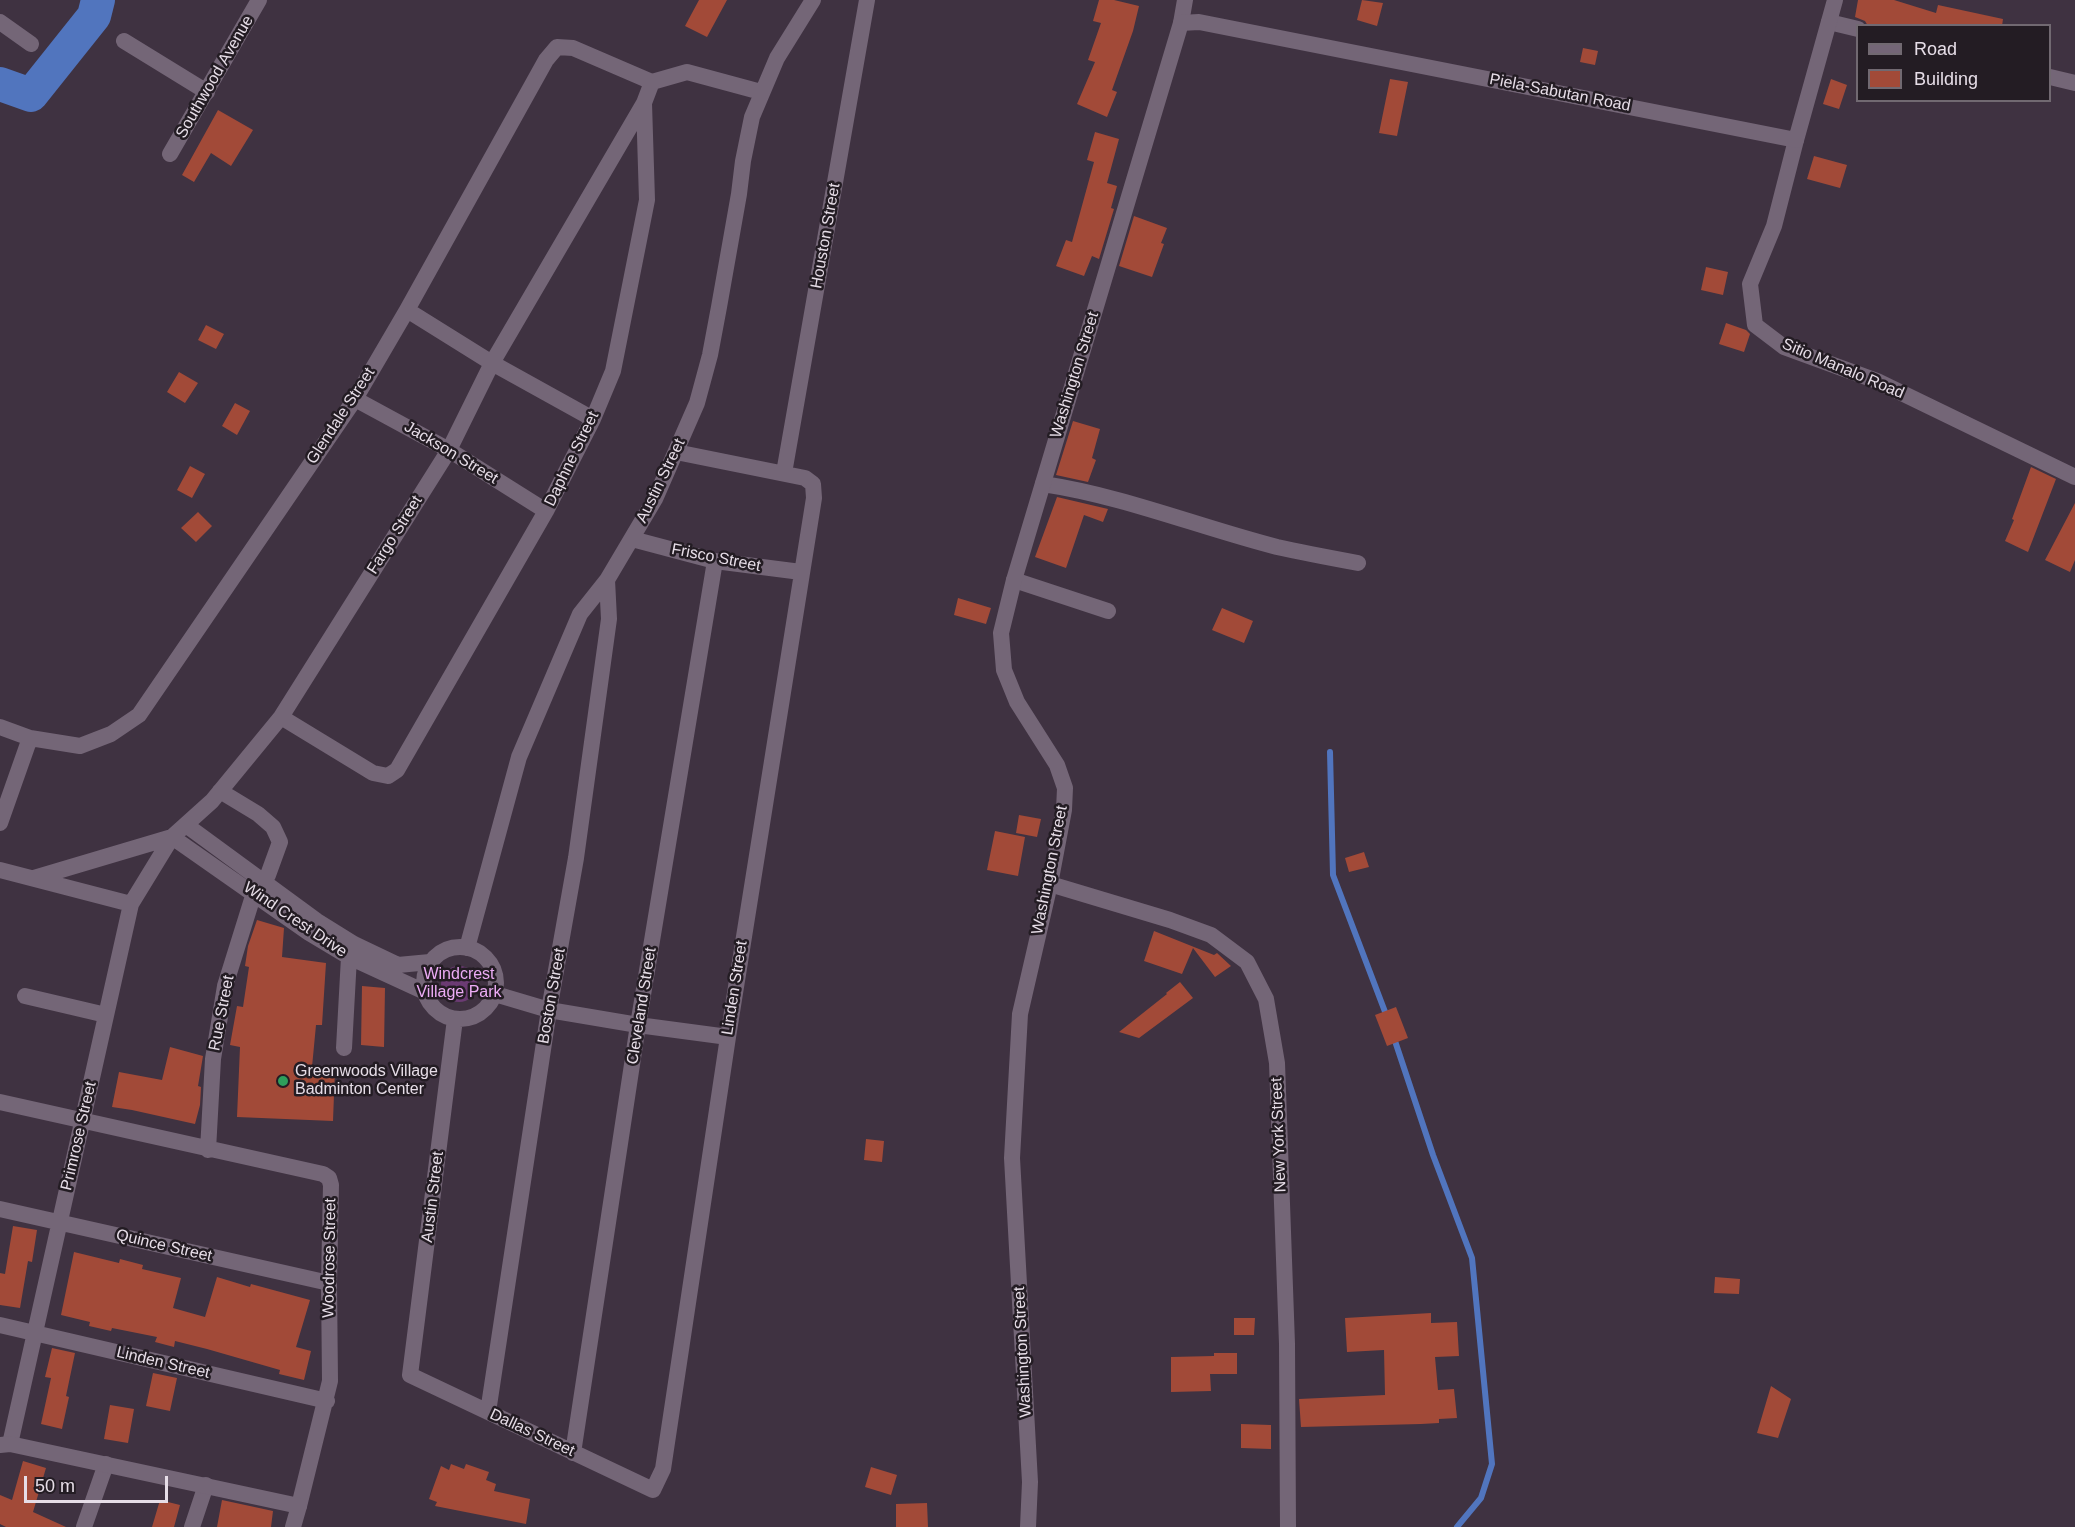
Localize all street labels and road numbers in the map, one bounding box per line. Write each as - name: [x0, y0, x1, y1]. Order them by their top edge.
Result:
- street label: Southwood Avenue: [172, 12, 258, 142]
- street label: Piela-Sabutan Road: [1488, 70, 1632, 116]
- street label: Houston Street: [807, 182, 845, 290]
- street label: Washington Street: [1047, 310, 1103, 440]
- street label: Sitio Manalo Road: [1779, 335, 1907, 403]
- street label: Glendale Street: [303, 364, 379, 468]
- street label: Daphne Street: [541, 408, 603, 510]
- street label: Jackson Street: [401, 418, 501, 488]
- street label: Austin Street: [632, 436, 690, 526]
- street label: Fargo Street: [363, 492, 427, 578]
- street label: Frisco Street: [670, 540, 762, 576]
- street label: Washington Street: [1028, 804, 1072, 936]
- street label: Wind Crest Drive: [240, 878, 350, 962]
- street label: Linden Street: [718, 939, 752, 1037]
- street label: Cleveland Street: [623, 946, 661, 1066]
- street label: Boston Street: [534, 947, 570, 1045]
- street label: Rue Street: [205, 974, 239, 1052]
- street label: New York Street: [1267, 1077, 1291, 1193]
- street label: Primrose Street: [57, 1080, 101, 1192]
- street label: Austin Street: [418, 1150, 448, 1244]
- street label: Woodrose Street: [319, 1198, 341, 1318]
- street label: Quince Street: [114, 1226, 214, 1266]
- street label: Washington Street: [1010, 1286, 1036, 1418]
- street label: Linden Street: [114, 1343, 212, 1383]
- street label: Dallas Street: [486, 1405, 578, 1461]

